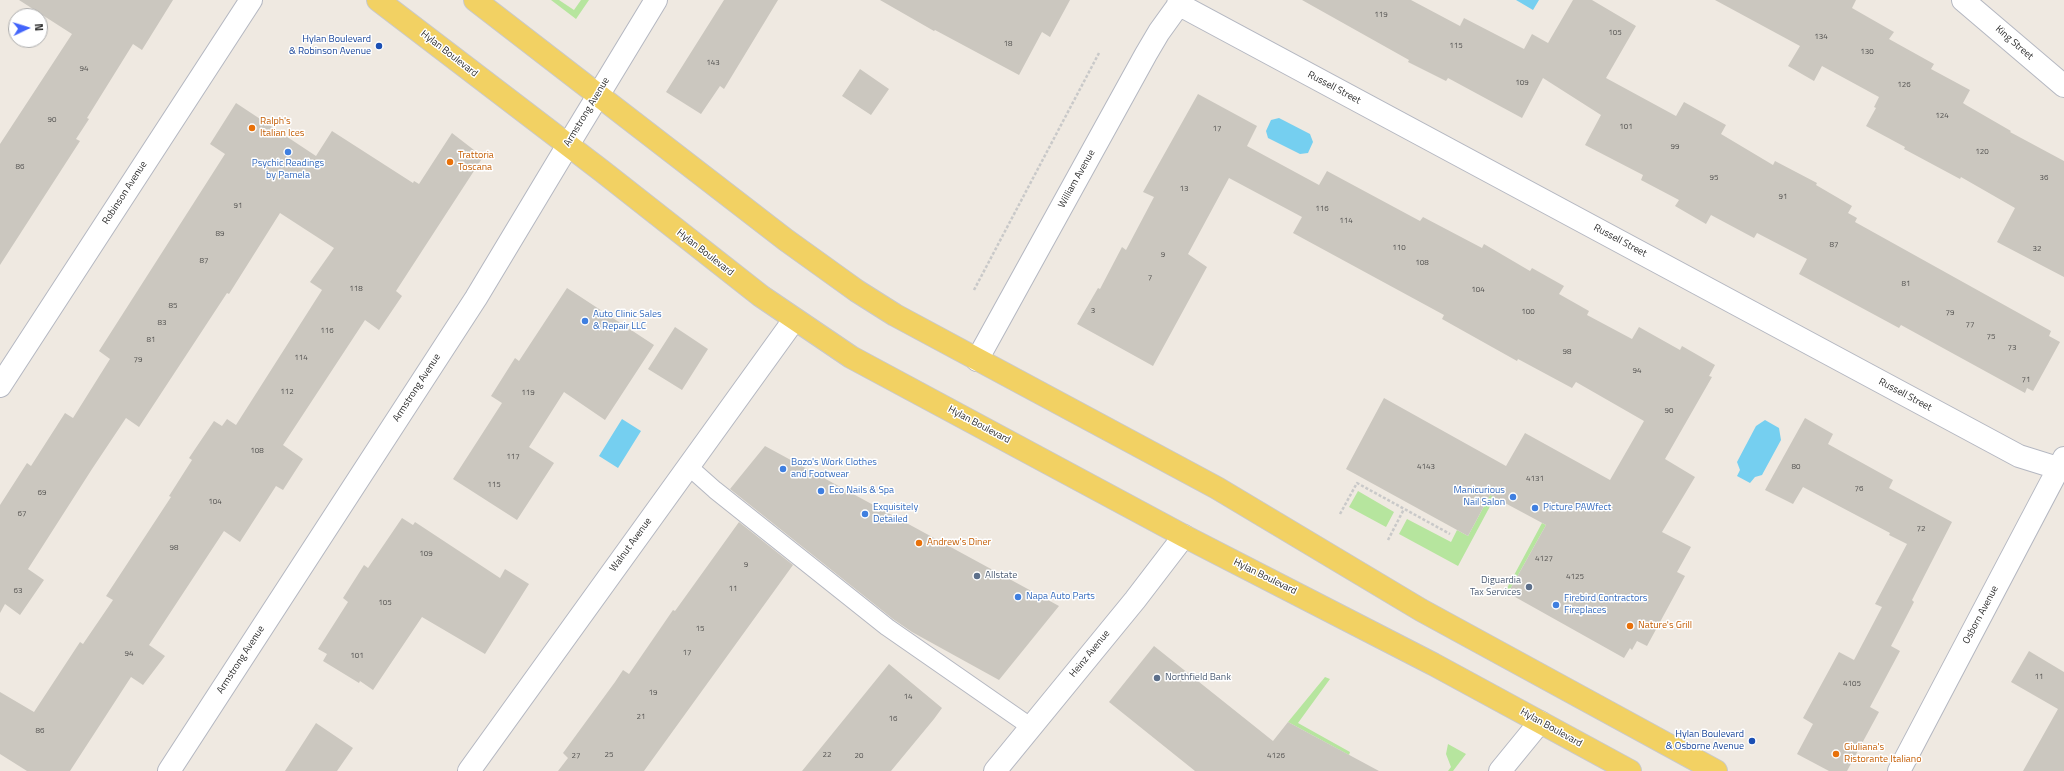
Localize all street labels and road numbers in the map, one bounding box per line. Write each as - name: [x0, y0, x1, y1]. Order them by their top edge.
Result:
- street label: King Street: [1993, 23, 2035, 63]
- street label: Hylan Boulevard: [418, 28, 480, 80]
- street label: Russell Street: [1305, 69, 1363, 107]
- street label: Armstrong Avenue: [562, 75, 612, 149]
- street label: William Avenue: [1056, 148, 1098, 210]
- street label: Robinson Avenue: [100, 159, 150, 227]
- street label: Russell Street: [1591, 222, 1649, 260]
- street label: Hylan Boulevard: [674, 227, 736, 279]
- street label: Armstrong Avenue: [391, 352, 443, 424]
- street label: Russell Street: [1876, 376, 1934, 414]
- street label: Hylan Boulevard: [946, 404, 1012, 446]
- street label: Walnut Avenue: [607, 516, 655, 574]
- street label: Hylan Boulevard: [1231, 557, 1299, 597]
- street label: Osborn Avenue: [1961, 584, 2001, 646]
- street label: Armstrong Avenue: [215, 624, 267, 696]
- street label: Heinz Avenue: [1067, 628, 1113, 680]
- street label: Hylan Boulevard: [1518, 706, 1584, 750]

